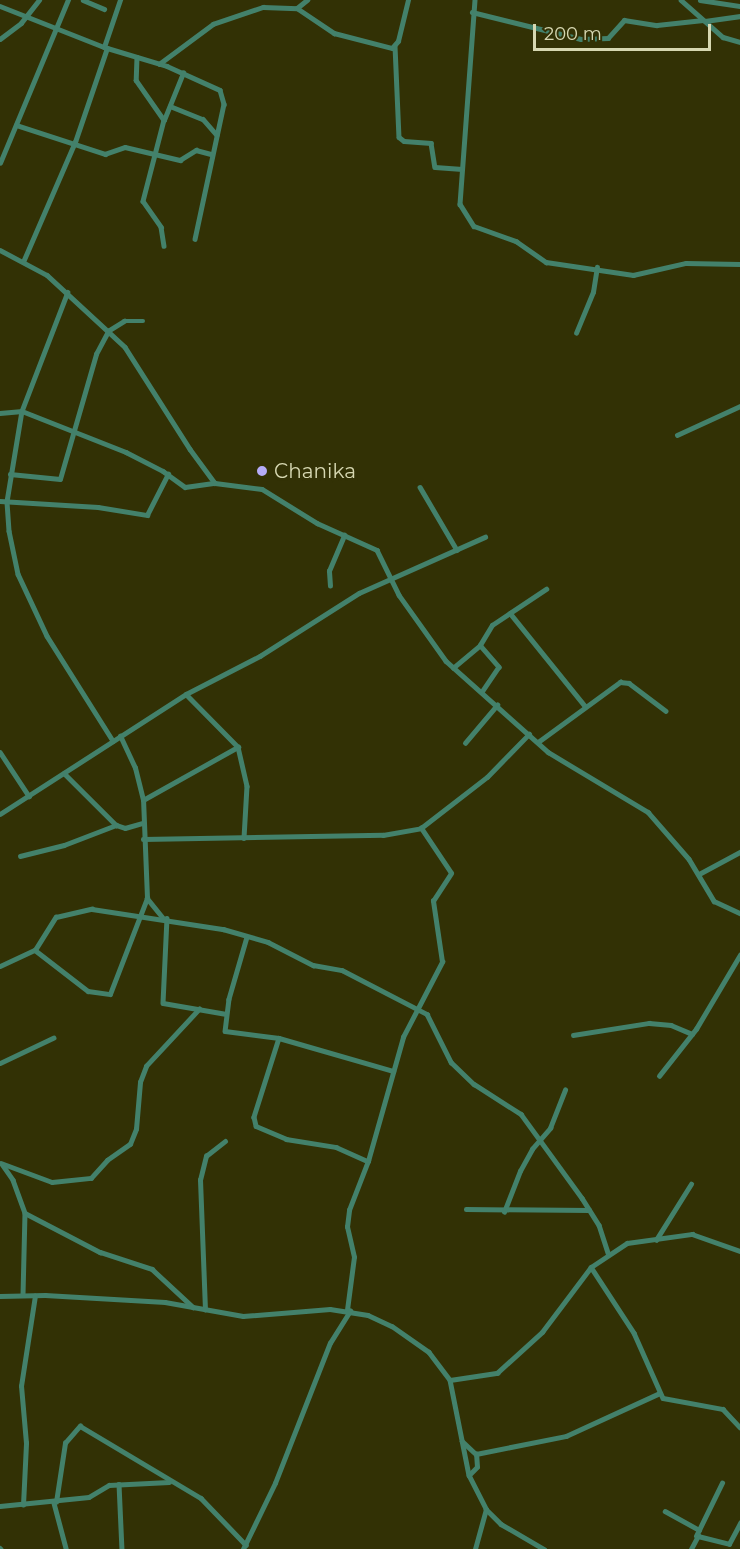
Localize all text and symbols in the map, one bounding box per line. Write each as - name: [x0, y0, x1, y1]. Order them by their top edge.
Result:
- scale bar: [536, 12, 714, 50]
- text: 200 m: [544, 23, 602, 45]
- place label: Chanika: [274, 459, 356, 483]
- marker: Chanika: [255, 464, 269, 478]

